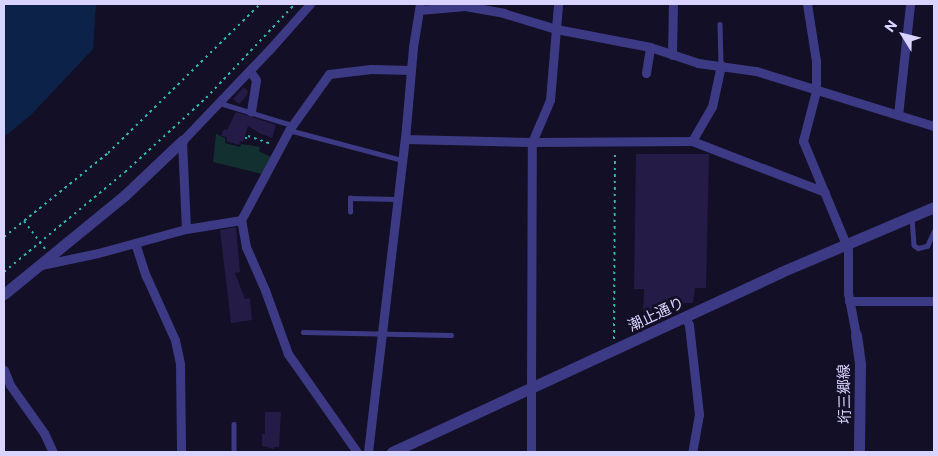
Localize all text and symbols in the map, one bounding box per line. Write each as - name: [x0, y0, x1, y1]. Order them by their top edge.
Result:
- north arrow: [878, 10, 928, 60]
- text: N: [880, 17, 900, 35]
- street label: 潮止通り: [625, 293, 687, 335]
- street label: 垳三郷線: [834, 364, 854, 424]

